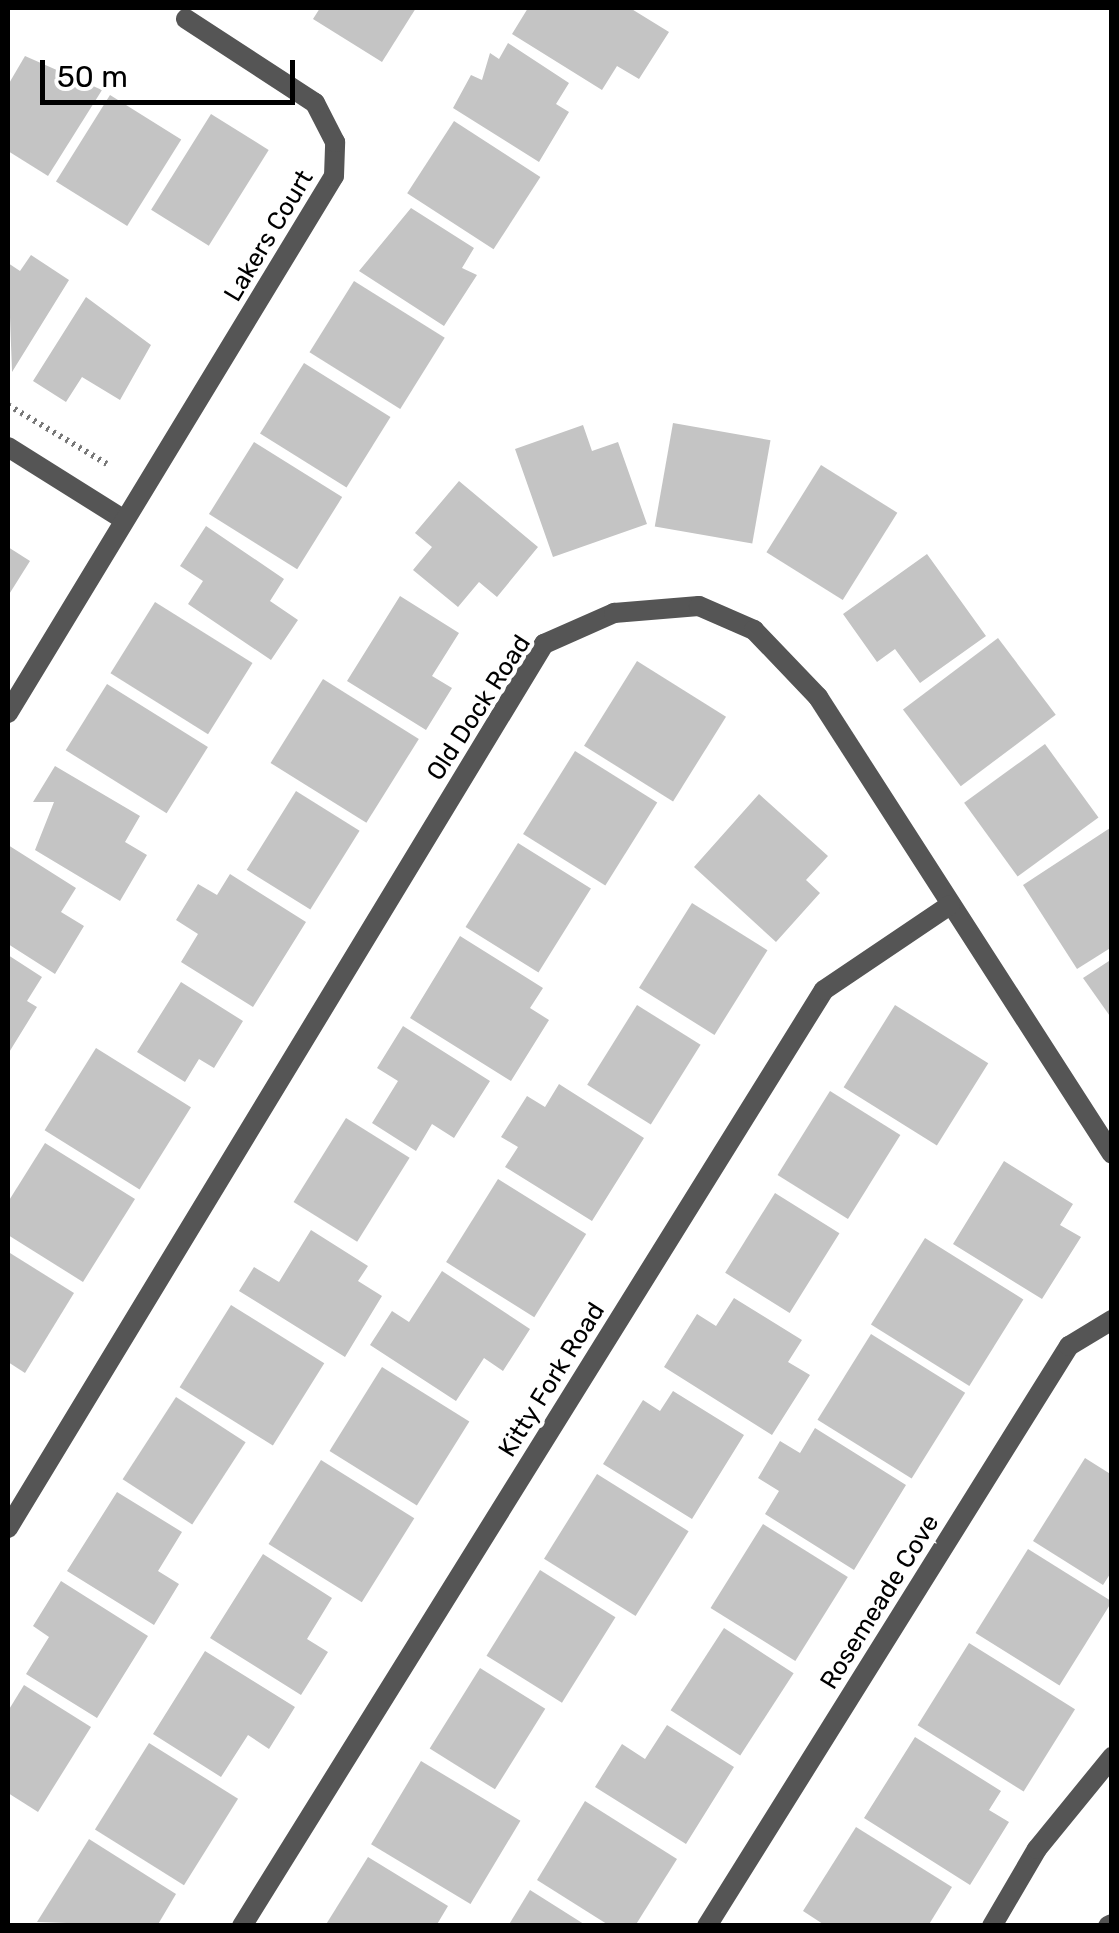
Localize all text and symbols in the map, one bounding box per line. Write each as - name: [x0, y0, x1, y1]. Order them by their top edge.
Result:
- scale bar: [45, 40, 300, 102]
- text: 50 m: [57, 59, 128, 95]
- street label: Lakers Court: [218, 165, 320, 307]
- street label: Old Dock Road: [421, 630, 537, 786]
- street label: Kitty Fork Road: [492, 1297, 612, 1463]
- street label: Rosemeade Cove: [814, 1509, 946, 1695]

